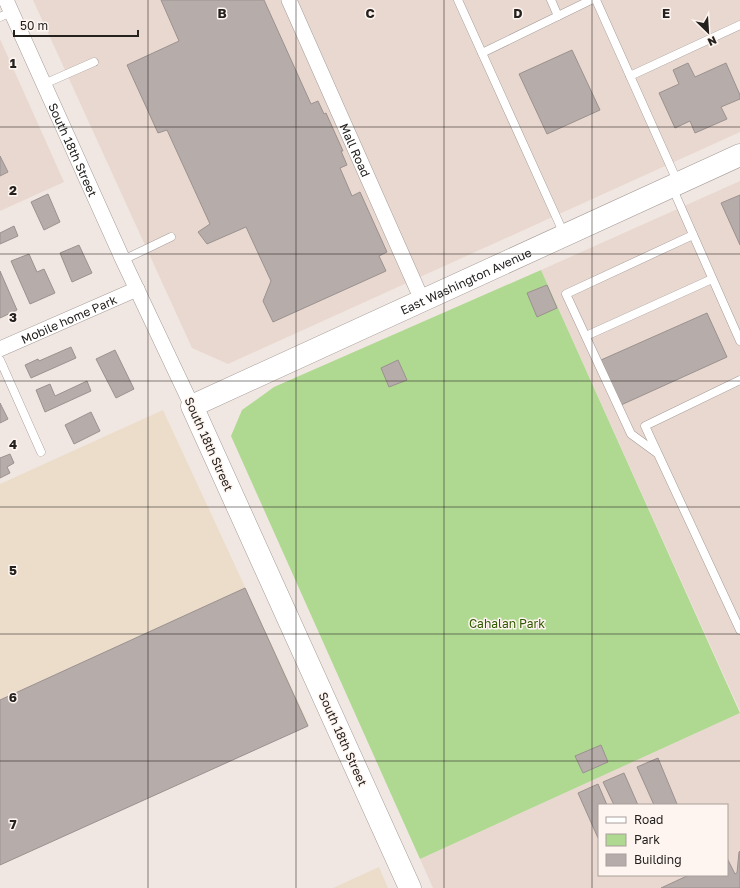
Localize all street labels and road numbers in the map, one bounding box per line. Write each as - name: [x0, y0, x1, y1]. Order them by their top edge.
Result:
- street label: South 18th Street: [46, 100, 101, 199]
- street label: Mall Road: [337, 121, 374, 179]
- street label: East Washington Avenue: [398, 244, 534, 317]
- street label: Mobile home Park: [18, 291, 119, 346]
- street label: South 18th Street: [182, 395, 237, 493]
- street label: South 18th Street: [316, 690, 371, 788]

